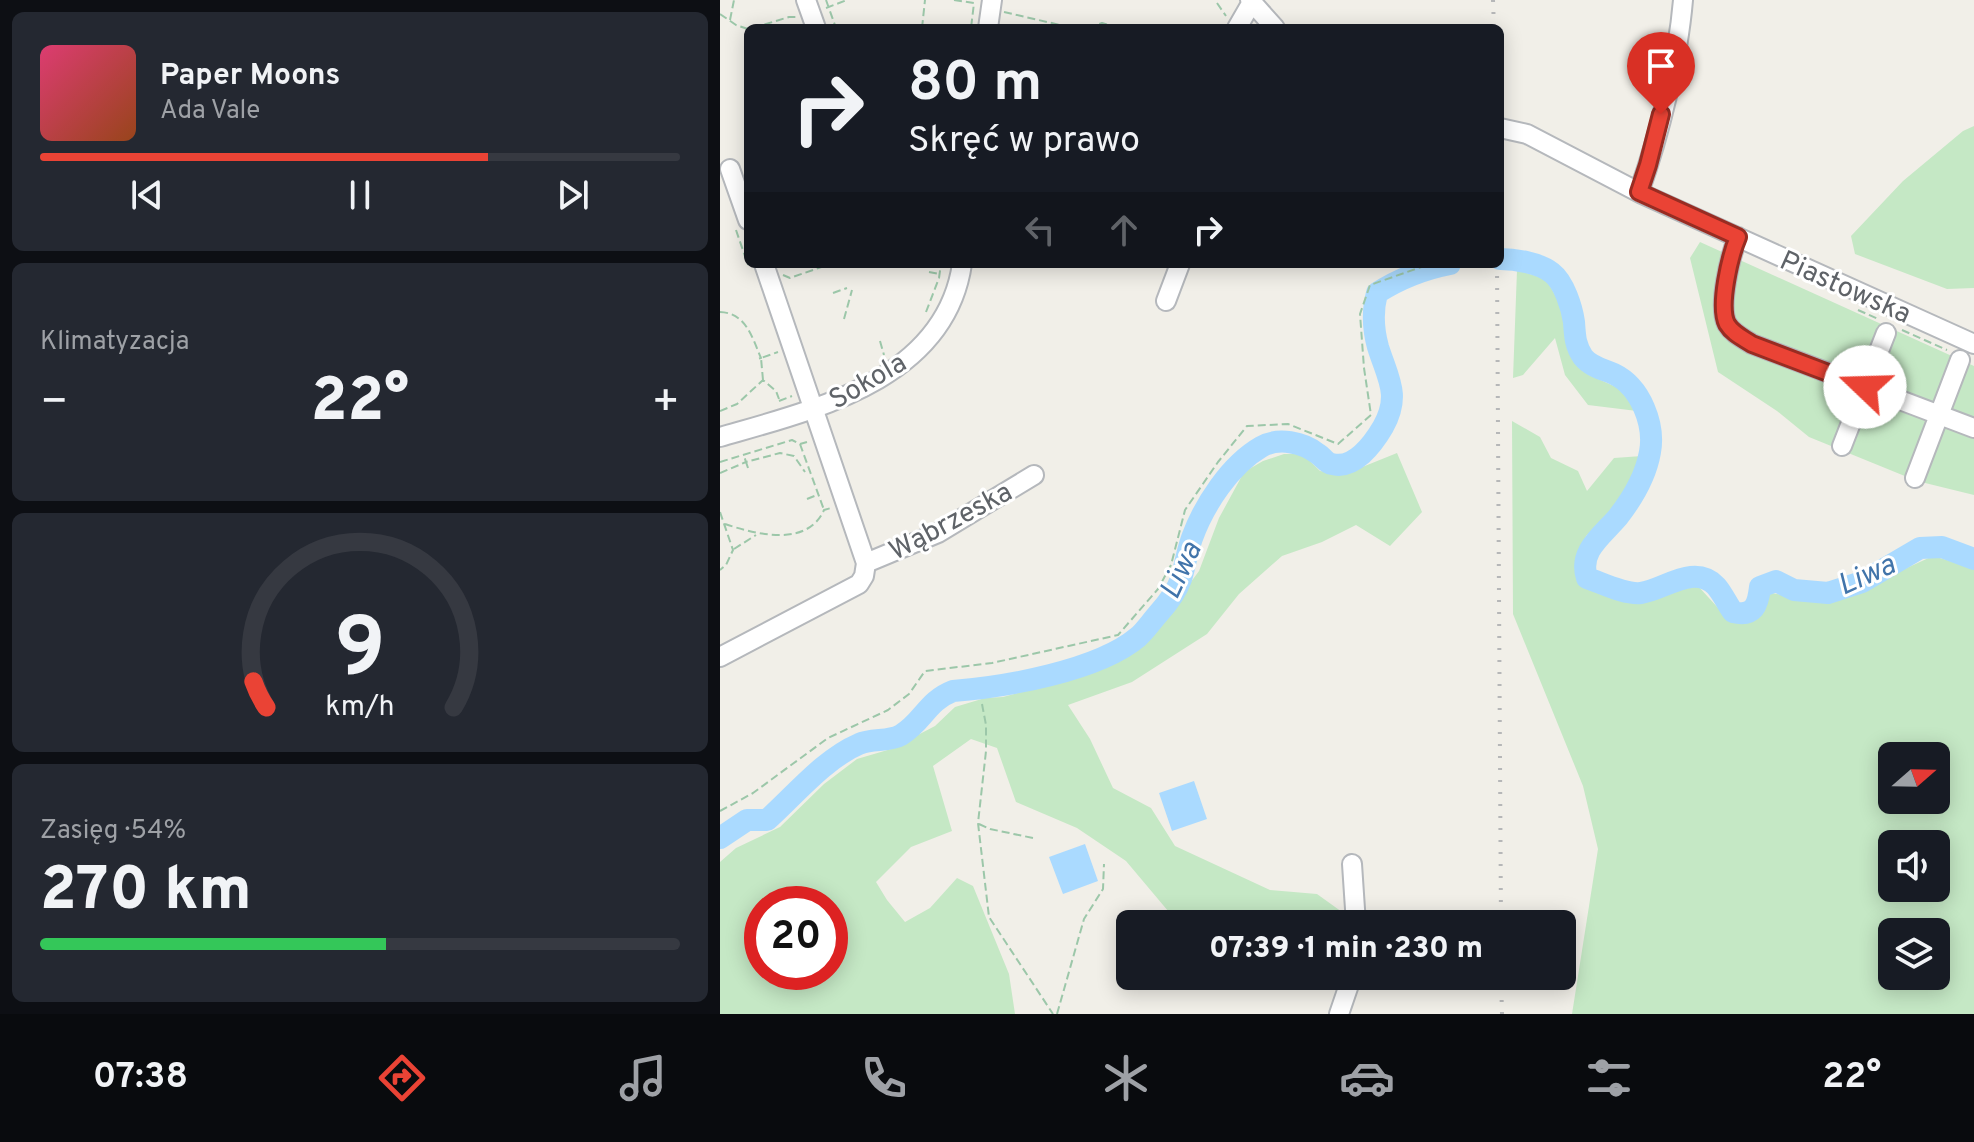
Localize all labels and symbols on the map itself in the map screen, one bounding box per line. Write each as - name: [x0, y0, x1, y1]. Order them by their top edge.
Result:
- pin: [1627, 32, 1695, 114]
- street label: Piastowska: [1774, 244, 1916, 334]
- position arrow: [1823, 345, 1907, 429]
- street label: Sokola: [823, 346, 914, 419]
- street label: Wąbrzeska: [884, 475, 1019, 570]
- water label: Liwa: [1153, 536, 1212, 606]
- water label: Liwa: [1832, 547, 1902, 605]
- north arrow: [1878, 742, 1950, 814]
- speed limit sign: 20: [744, 886, 848, 990]

